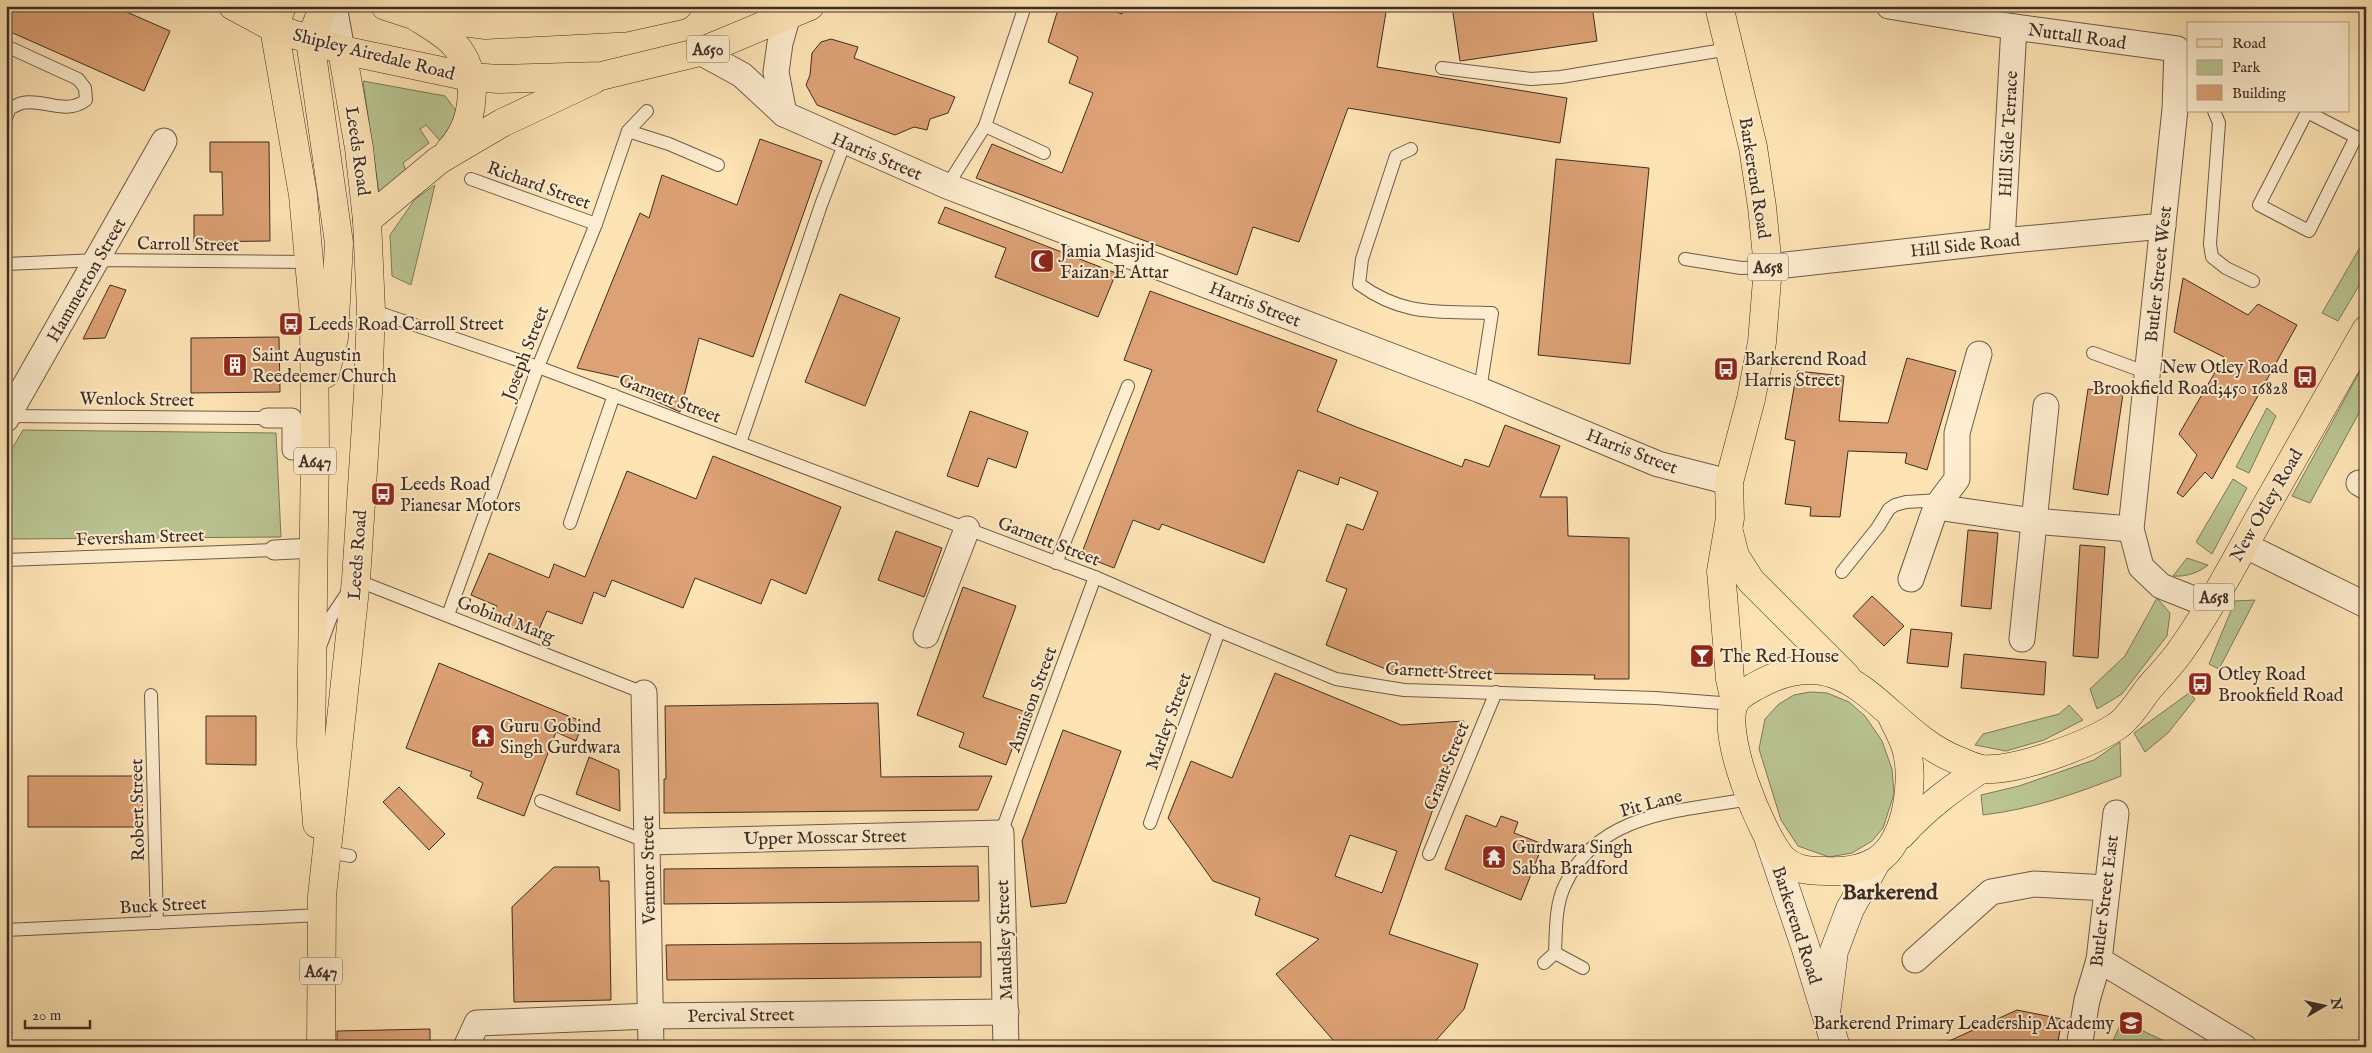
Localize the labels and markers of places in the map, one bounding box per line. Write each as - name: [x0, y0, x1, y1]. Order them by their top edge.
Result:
- place label: Jamia Masjid Faizan E Attar: [1058, 241, 1169, 285]
- mosque icon: Jamia Masjid Faizan E Attar: [1029, 248, 1055, 274]
- bus stop icon: Leeds Road Carroll Street: [278, 311, 304, 337]
- place label: Leeds Road Carroll Street: [308, 314, 504, 337]
- place label: Saint Augustin Reedeemer Church: [252, 345, 397, 389]
- place label: Barkerend Road Harris Street: [1744, 349, 1867, 393]
- building icon: Saint Augustin Reedeemer Church: [222, 352, 248, 378]
- bus stop icon: Barkerend Road Harris Street: [1713, 356, 1739, 382]
- place label: New Otley Road Brookfield Road;450 16828: [2093, 357, 2288, 401]
- bus stop icon: New Otley Road Brookfield Road;450 16828: [2292, 364, 2318, 390]
- place label: Leeds Road Pianesar Motors: [400, 474, 521, 518]
- bus stop icon: Leeds Road Pianesar Motors: [370, 481, 396, 507]
- bar icon: The Red House: [1689, 643, 1715, 669]
- place label: The Red House: [1720, 646, 1839, 669]
- place label: Otley Road Brookfield Road: [2218, 664, 2344, 708]
- bus stop icon: Otley Road Brookfield Road: [2187, 671, 2213, 697]
- place label: Guru Gobind Singh Gurdwara: [500, 716, 621, 760]
- temple icon: Guru Gobind Singh Gurdwara: [470, 723, 496, 749]
- place label: Gurdwara Singh Sabha Bradford: [1512, 837, 1633, 881]
- temple icon: Gurdwara Singh Sabha Bradford: [1481, 844, 1507, 870]
- school or university icon: Barkerend Primary Leadership Academy: [2118, 1010, 2144, 1036]
- place label: Barkerend Primary Leadership Academy: [1813, 1013, 2114, 1036]

